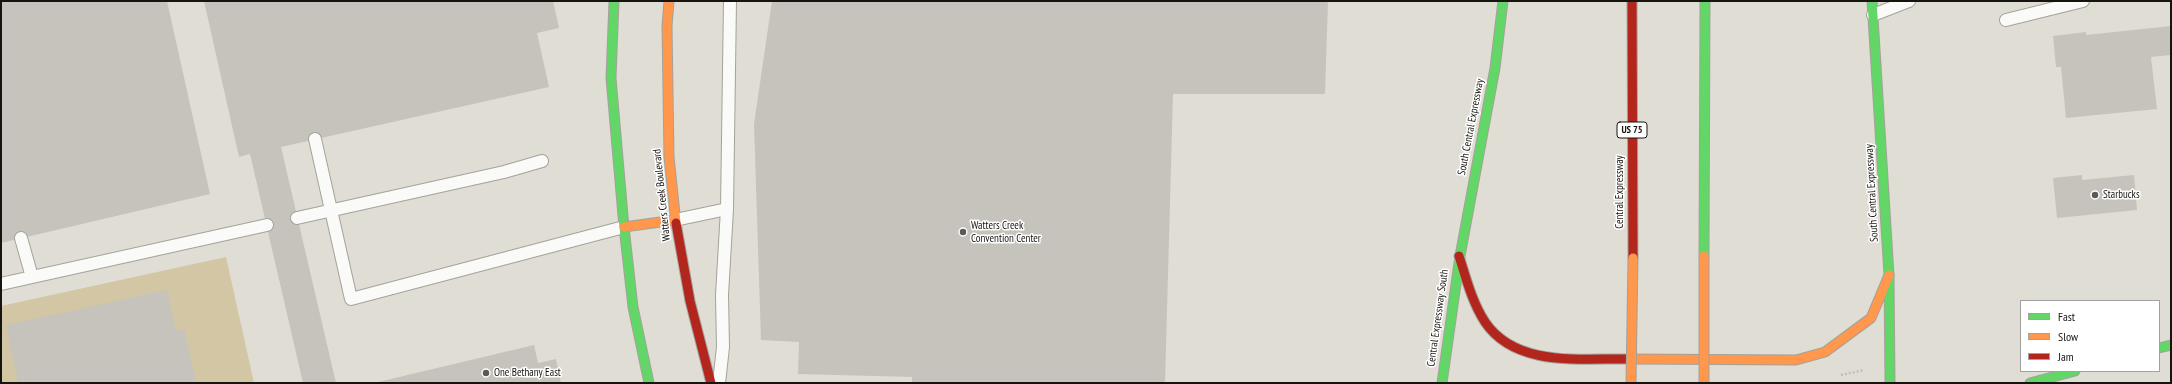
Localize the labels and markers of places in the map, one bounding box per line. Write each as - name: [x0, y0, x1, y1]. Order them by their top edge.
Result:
- place label: Starbucks: [2103, 188, 2140, 202]
- marker: Starbucks: [2090, 190, 2100, 200]
- place label: Watters Creek Convention Center: [971, 219, 1041, 245]
- marker: Watters Creek Convention Center: [958, 227, 968, 237]
- place label: One Bethany East: [494, 366, 561, 380]
- marker: One Bethany East: [481, 368, 491, 378]

